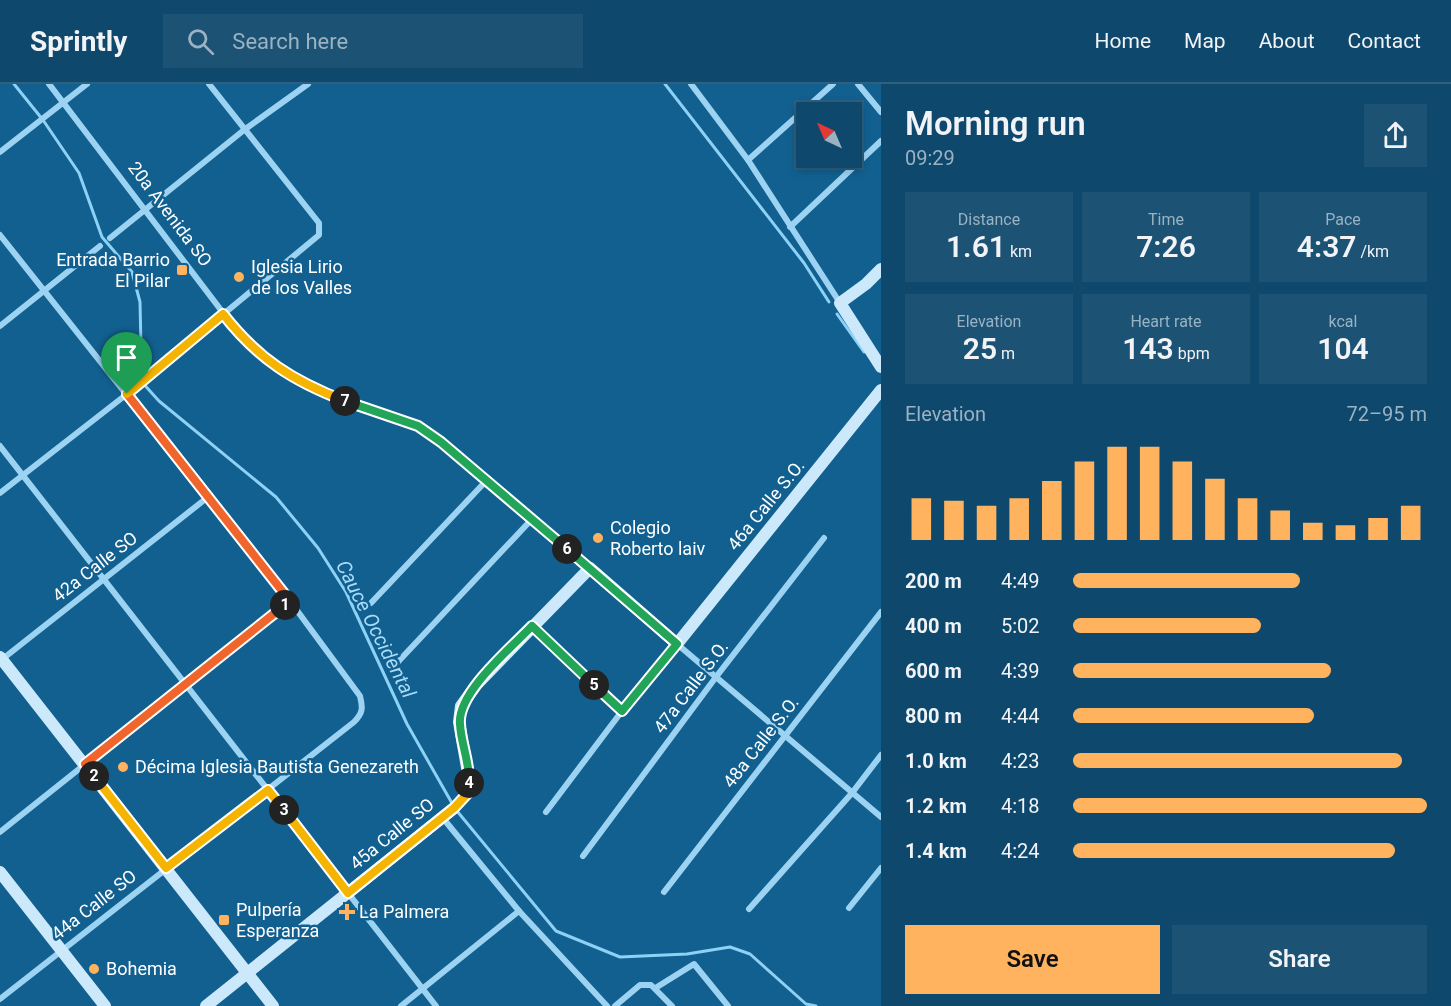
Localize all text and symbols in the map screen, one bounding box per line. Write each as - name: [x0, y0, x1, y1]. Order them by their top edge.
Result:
- search box: [163, 14, 583, 68]
- text: Sprintly: [30, 25, 127, 58]
- icon: search: [184, 25, 217, 58]
- text: Search here: [232, 29, 348, 54]
- text: Home: [1095, 29, 1151, 53]
- text: Map: [1184, 29, 1226, 53]
- text: About: [1259, 29, 1315, 53]
- text: Contact: [1348, 29, 1421, 53]
- north arrow: [796, 102, 862, 168]
- map controls: [796, 102, 862, 168]
- text: Morning run: [905, 104, 1086, 143]
- button: share: [1364, 104, 1427, 167]
- text: 09:29: [905, 146, 955, 170]
- street label: 20a Avenida SO: [124, 157, 217, 270]
- text: Distance: [958, 210, 1020, 229]
- text: Time: [1148, 210, 1184, 229]
- text: Pace: [1325, 210, 1361, 229]
- text: 1.61: [946, 229, 1006, 264]
- text: 7:26: [1136, 229, 1196, 264]
- text: 4:37: [1297, 229, 1356, 264]
- text: km: [1006, 242, 1032, 261]
- text: /km: [1356, 242, 1389, 261]
- place label: Entrada Barrio El Pilar: [56, 249, 170, 291]
- place label: Iglesia Lirio de los Valles: [251, 256, 352, 298]
- marker: Entrada Barrio El Pilar: [175, 263, 189, 277]
- marker: Iglesia Lirio de los Valles: [232, 270, 246, 284]
- text: Elevation: [957, 312, 1021, 331]
- text: Heart rate: [1130, 312, 1202, 331]
- text: kcal: [1329, 312, 1357, 331]
- text: 25: [963, 331, 997, 366]
- text: 143: [1122, 331, 1174, 366]
- text: 104: [1317, 331, 1369, 366]
- pin: [101, 332, 152, 394]
- icon: arrive: [110, 341, 143, 374]
- text: m: [997, 344, 1015, 363]
- text: bpm: [1174, 344, 1210, 363]
- pin: 7: [330, 386, 360, 416]
- text: 7: [340, 391, 350, 410]
- text: Elevation: [905, 402, 986, 426]
- text: 72–95 m: [1346, 402, 1427, 426]
- street label: 46a Calle S.O.: [723, 455, 809, 554]
- place label: Colegio Roberto laiv: [610, 517, 706, 559]
- street label: 42a Calle SO: [48, 527, 141, 606]
- marker: Colegio Roberto laiv: [591, 531, 605, 545]
- pin: 6: [552, 534, 582, 564]
- text: 6: [562, 539, 572, 558]
- water label: Cauce Occidental: [331, 556, 421, 702]
- text: 200 m: [905, 569, 962, 593]
- text: 4:49: [1001, 569, 1040, 593]
- pin: 1: [270, 590, 300, 620]
- text: 1: [280, 595, 290, 614]
- text: 400 m: [905, 614, 962, 638]
- text: 5:02: [1001, 614, 1040, 638]
- street label: 47a Calle S.O.: [649, 636, 732, 737]
- text: 600 m: [905, 659, 962, 683]
- text: 4:39: [1001, 659, 1040, 683]
- pin: 5: [579, 670, 609, 700]
- text: 5: [589, 675, 599, 694]
- street label: 48a Calle S.O.: [718, 692, 803, 792]
- text: 800 m: [905, 704, 962, 728]
- text: 4:44: [1001, 704, 1040, 728]
- text: 1.0 km: [905, 749, 967, 773]
- text: 4:23: [1001, 749, 1040, 773]
- place label: Décima Iglesia Bautista Genezareth: [135, 756, 419, 777]
- marker: Décima Iglesia Bautista Genezareth: [116, 760, 130, 774]
- pin: 2: [79, 761, 109, 791]
- text: 2: [89, 766, 99, 785]
- pin: 4: [454, 768, 484, 798]
- text: 4: [464, 773, 474, 792]
- street label: 45a Calle SO: [346, 793, 438, 874]
- text: 1.2 km: [905, 794, 967, 818]
- text: 4:18: [1001, 794, 1040, 818]
- pin: 3: [269, 795, 299, 825]
- text: 3: [279, 800, 289, 819]
- text: 1.4 km: [905, 839, 967, 863]
- text: 4:24: [1001, 839, 1040, 863]
- street label: 44a Calle SO: [47, 865, 140, 944]
- place label: Pulpería Esperanza: [236, 899, 319, 941]
- place label: La Palmera: [359, 901, 449, 922]
- marker: La Palmera: [340, 905, 354, 919]
- marker: Pulpería Esperanza: [217, 913, 231, 927]
- button: Save: [905, 925, 1160, 994]
- button: Share: [1172, 925, 1427, 994]
- place label: Bohemia: [106, 958, 177, 979]
- marker: Bohemia: [87, 962, 101, 976]

